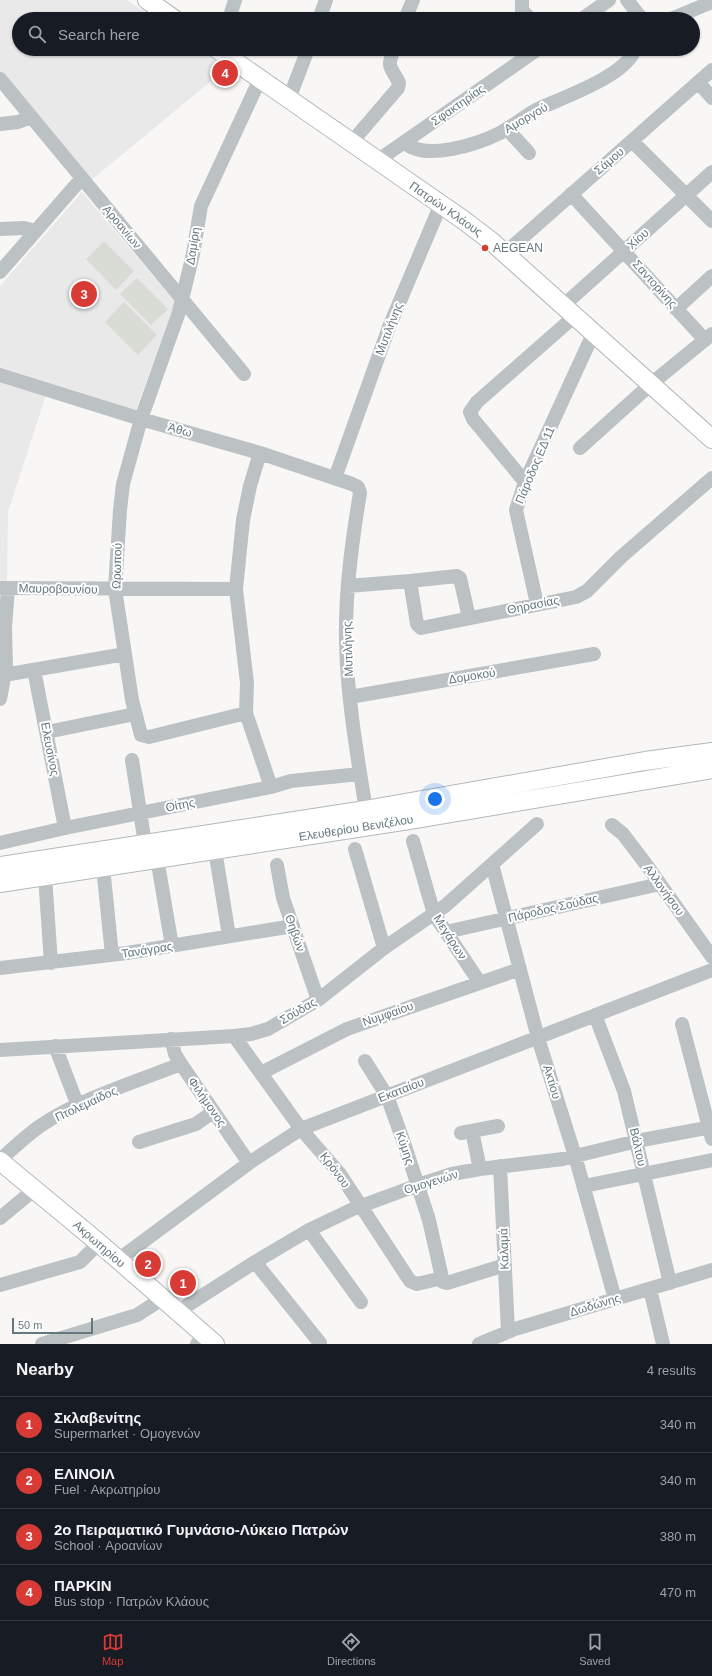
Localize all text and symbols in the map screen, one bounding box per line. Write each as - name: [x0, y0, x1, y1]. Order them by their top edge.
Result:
- search box: [12, 12, 700, 56]
- icon: search: [26, 23, 48, 45]
- text: Search here: [58, 26, 140, 43]
- pin: 4: [212, 58, 238, 88]
- street label: Σφακτηρίας: [429, 81, 487, 128]
- street label: Αμοργού: [502, 100, 550, 136]
- street label: Σάμου: [591, 144, 627, 178]
- street label: Πατρών Κλάους: [407, 179, 485, 239]
- street label: Αροανίων: [100, 202, 144, 252]
- street label: Δαμίρη: [183, 226, 203, 266]
- street label: Χίου: [624, 226, 652, 252]
- place label: AEGEAN: [493, 241, 543, 255]
- marker: AEGEAN: [480, 243, 490, 253]
- street label: Σαντορίνης: [630, 257, 680, 311]
- pin: 3: [71, 279, 97, 309]
- street label: Μυτιλήνης: [373, 301, 405, 357]
- street label: Άθω: [167, 420, 193, 440]
- street label: Πάροδος ΕΔ 11: [512, 424, 558, 506]
- street label: Ωρωπού: [109, 543, 125, 589]
- street label: Μαυροβουνίου: [18, 581, 98, 597]
- street label: Θηρασίας: [506, 593, 560, 617]
- street label: Μυτιλήνης: [340, 621, 356, 677]
- street label: Δομοκού: [448, 665, 496, 687]
- street label: Ελευσίνος: [38, 721, 62, 777]
- your location: [425, 789, 445, 809]
- street label: Οίτης: [164, 795, 196, 815]
- street label: Ελευθερίου Βενιζέλου: [298, 812, 414, 844]
- street label: Αλλονήσου: [641, 862, 687, 918]
- street label: Πάροδος Σούδας: [507, 891, 599, 925]
- street label: Μεγάρων: [430, 912, 470, 962]
- street label: Θηβών: [282, 913, 308, 953]
- street label: Τανάγρας: [121, 939, 174, 961]
- street label: Σούδας: [277, 995, 319, 1027]
- street label: Νυμφαίου: [361, 999, 415, 1029]
- street label: Ακτίου: [540, 1063, 564, 1101]
- street label: Φιλήμονος: [185, 1075, 229, 1130]
- street label: Εκαταίου: [376, 1075, 426, 1105]
- street label: Πτολεμαίδος: [53, 1083, 119, 1124]
- street label: Βάλτου: [627, 1127, 649, 1167]
- street label: Κύμης: [393, 1130, 417, 1167]
- street label: Κρόνου: [317, 1150, 353, 1190]
- street label: Ομογενών: [402, 1167, 460, 1197]
- street label: Ακρωτηρίου: [70, 1218, 128, 1270]
- street label: Καλαμά: [496, 1228, 512, 1270]
- pin: 2: [135, 1249, 161, 1279]
- pin: 1: [170, 1268, 196, 1298]
- street label: Δωδώνης: [568, 1291, 622, 1319]
- scale bar: [12, 1316, 93, 1335]
- text: 50 m: [18, 1319, 42, 1331]
- text: Nearby: [16, 1360, 74, 1379]
- text: 4 results: [647, 1363, 696, 1378]
- text: Σκλαβενίτης: [54, 1409, 141, 1426]
- text: 1: [25, 1417, 33, 1432]
- text: 340 m: [660, 1417, 696, 1432]
- text: Supermarket · Ομογενών: [54, 1426, 200, 1441]
- text: ΕΛΙΝΟΙΛ: [54, 1465, 115, 1482]
- text: 2: [25, 1473, 33, 1488]
- text: 340 m: [660, 1473, 696, 1488]
- text: Fuel · Ακρωτηρίου: [54, 1482, 160, 1497]
- text: 2ο Πειραματικό Γυμνάσιο-Λύκειο Πατρών: [54, 1521, 349, 1538]
- text: 3: [25, 1529, 33, 1544]
- text: 380 m: [660, 1529, 696, 1544]
- text: School · Αροανίων: [54, 1538, 162, 1553]
- text: ΠΑΡΚΙΝ: [54, 1577, 112, 1594]
- text: 4: [25, 1585, 33, 1600]
- text: 470 m: [660, 1585, 696, 1600]
- text: Bus stop · Πατρών Κλάους: [54, 1594, 209, 1609]
- tab: Map: [102, 1631, 124, 1667]
- tab: Directions: [327, 1631, 376, 1667]
- tab: Saved: [579, 1631, 610, 1667]

